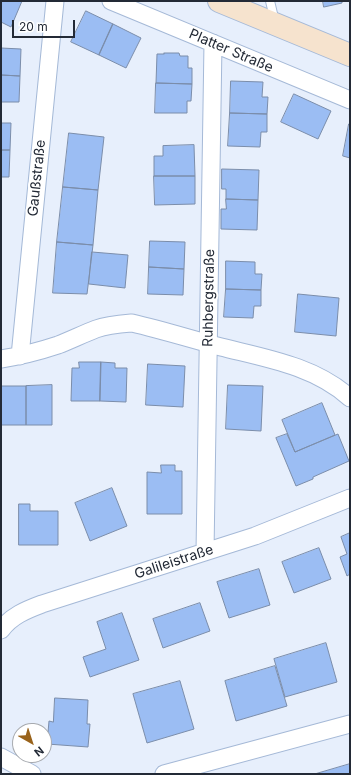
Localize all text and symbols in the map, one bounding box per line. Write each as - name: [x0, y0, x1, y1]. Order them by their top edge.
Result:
- scale bar: [14, 12, 77, 38]
- text: 20 m: [19, 19, 48, 34]
- street label: Platter Straße: [186, 26, 276, 76]
- street label: Gaußstraße: [25, 139, 49, 217]
- street label: Ruhbergstraße: [200, 249, 218, 347]
- street label: Galileistraße: [132, 541, 216, 583]
- north arrow: [12, 723, 52, 763]
- text: N: [31, 743, 47, 760]

